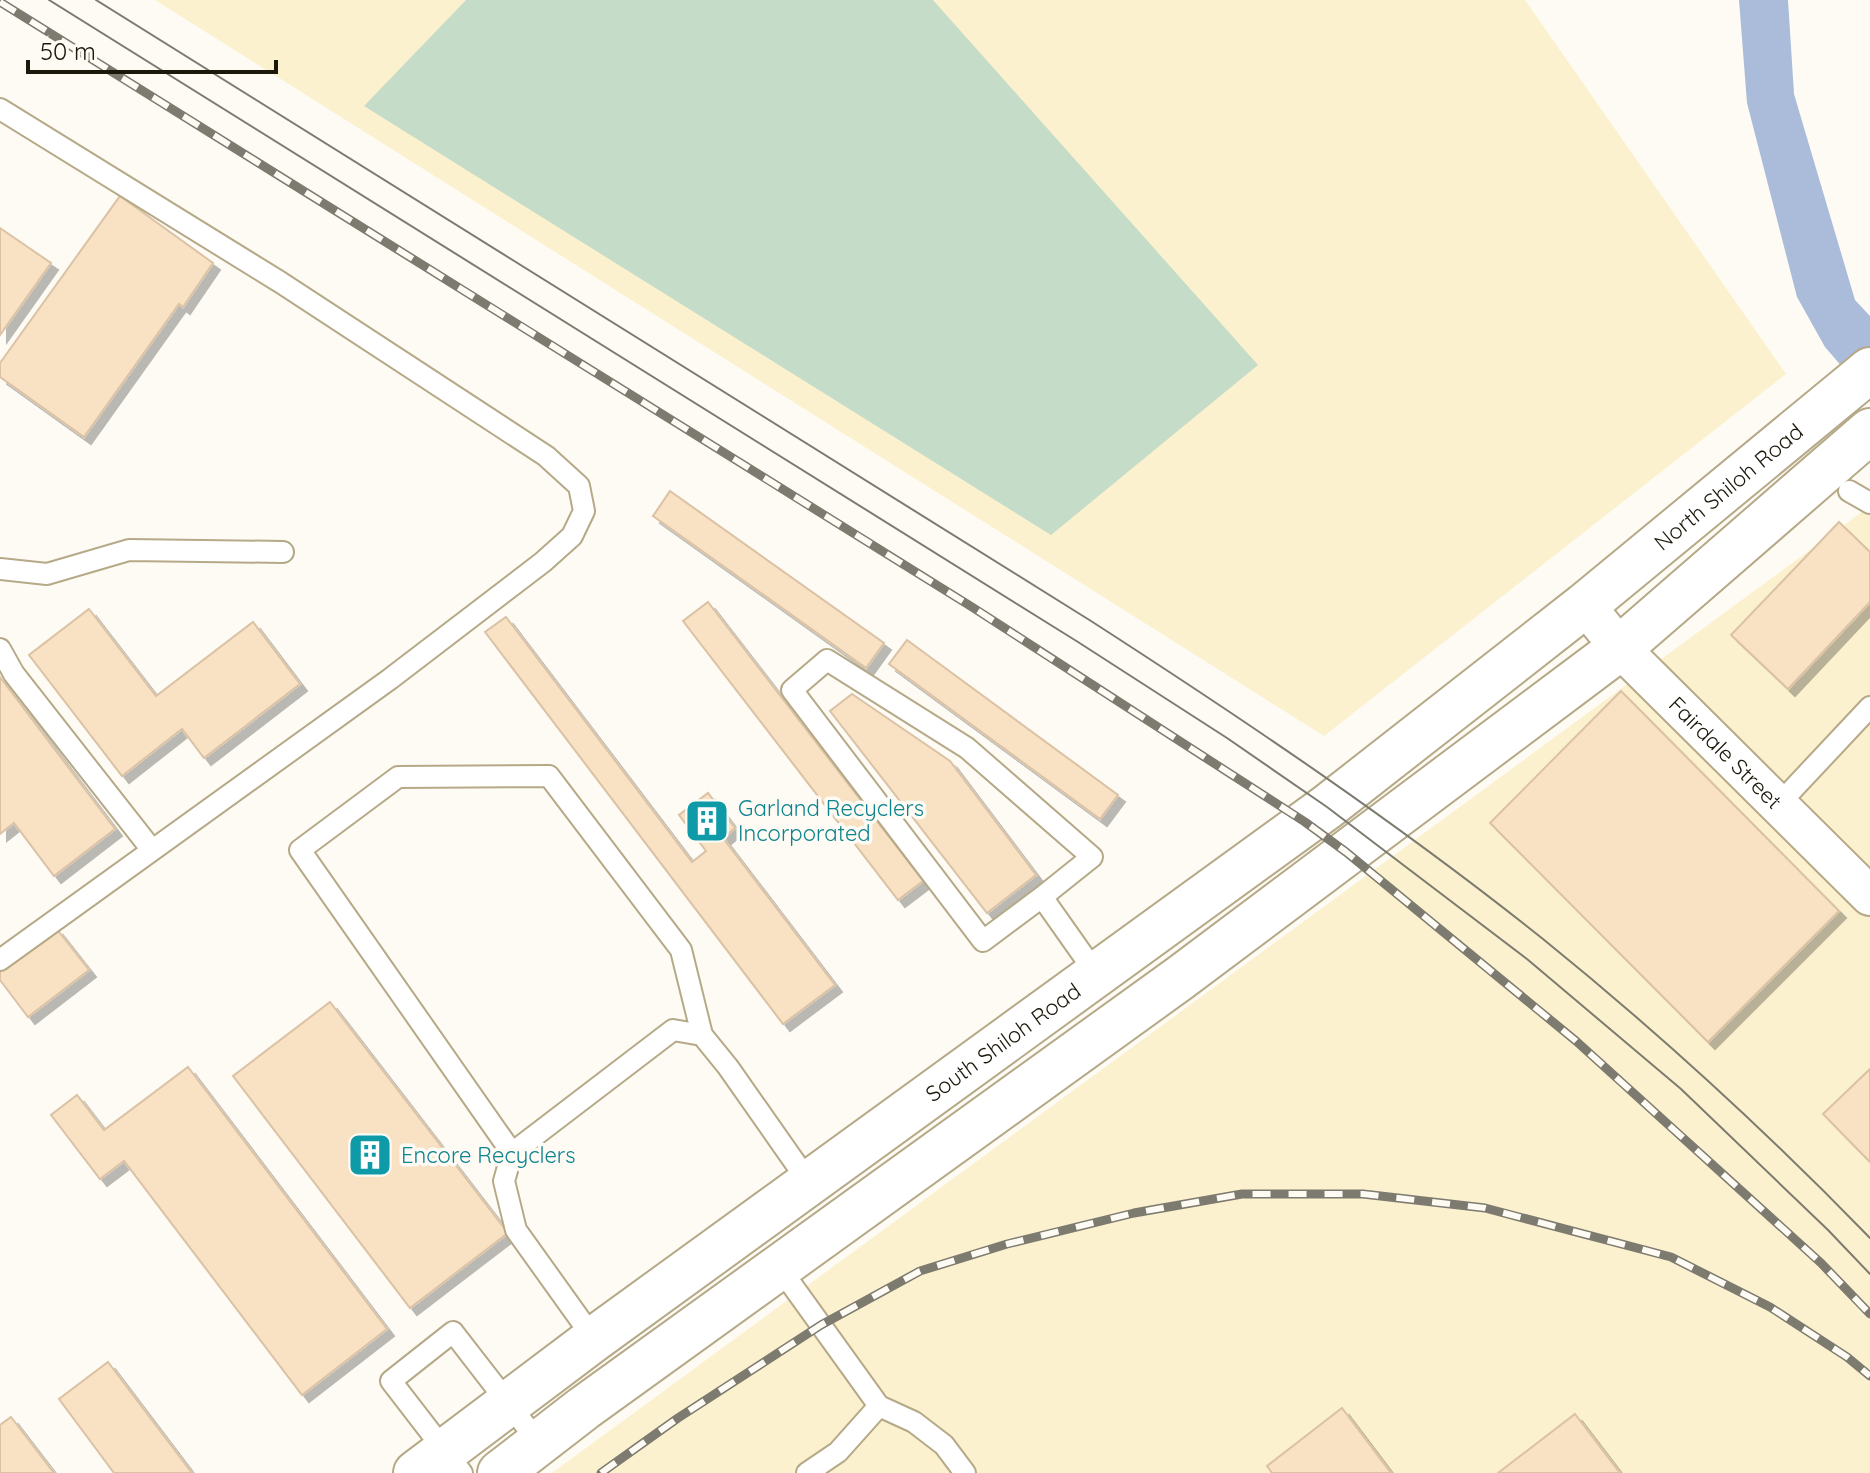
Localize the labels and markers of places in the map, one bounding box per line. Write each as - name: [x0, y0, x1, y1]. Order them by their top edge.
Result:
- place label: Garland Recyclers Incorporated: [738, 794, 924, 847]
- building icon: Garland Recyclers Incorporated: [683, 797, 731, 845]
- building icon: Encore Recyclers: [346, 1131, 394, 1179]
- place label: Encore Recyclers: [401, 1141, 576, 1169]

